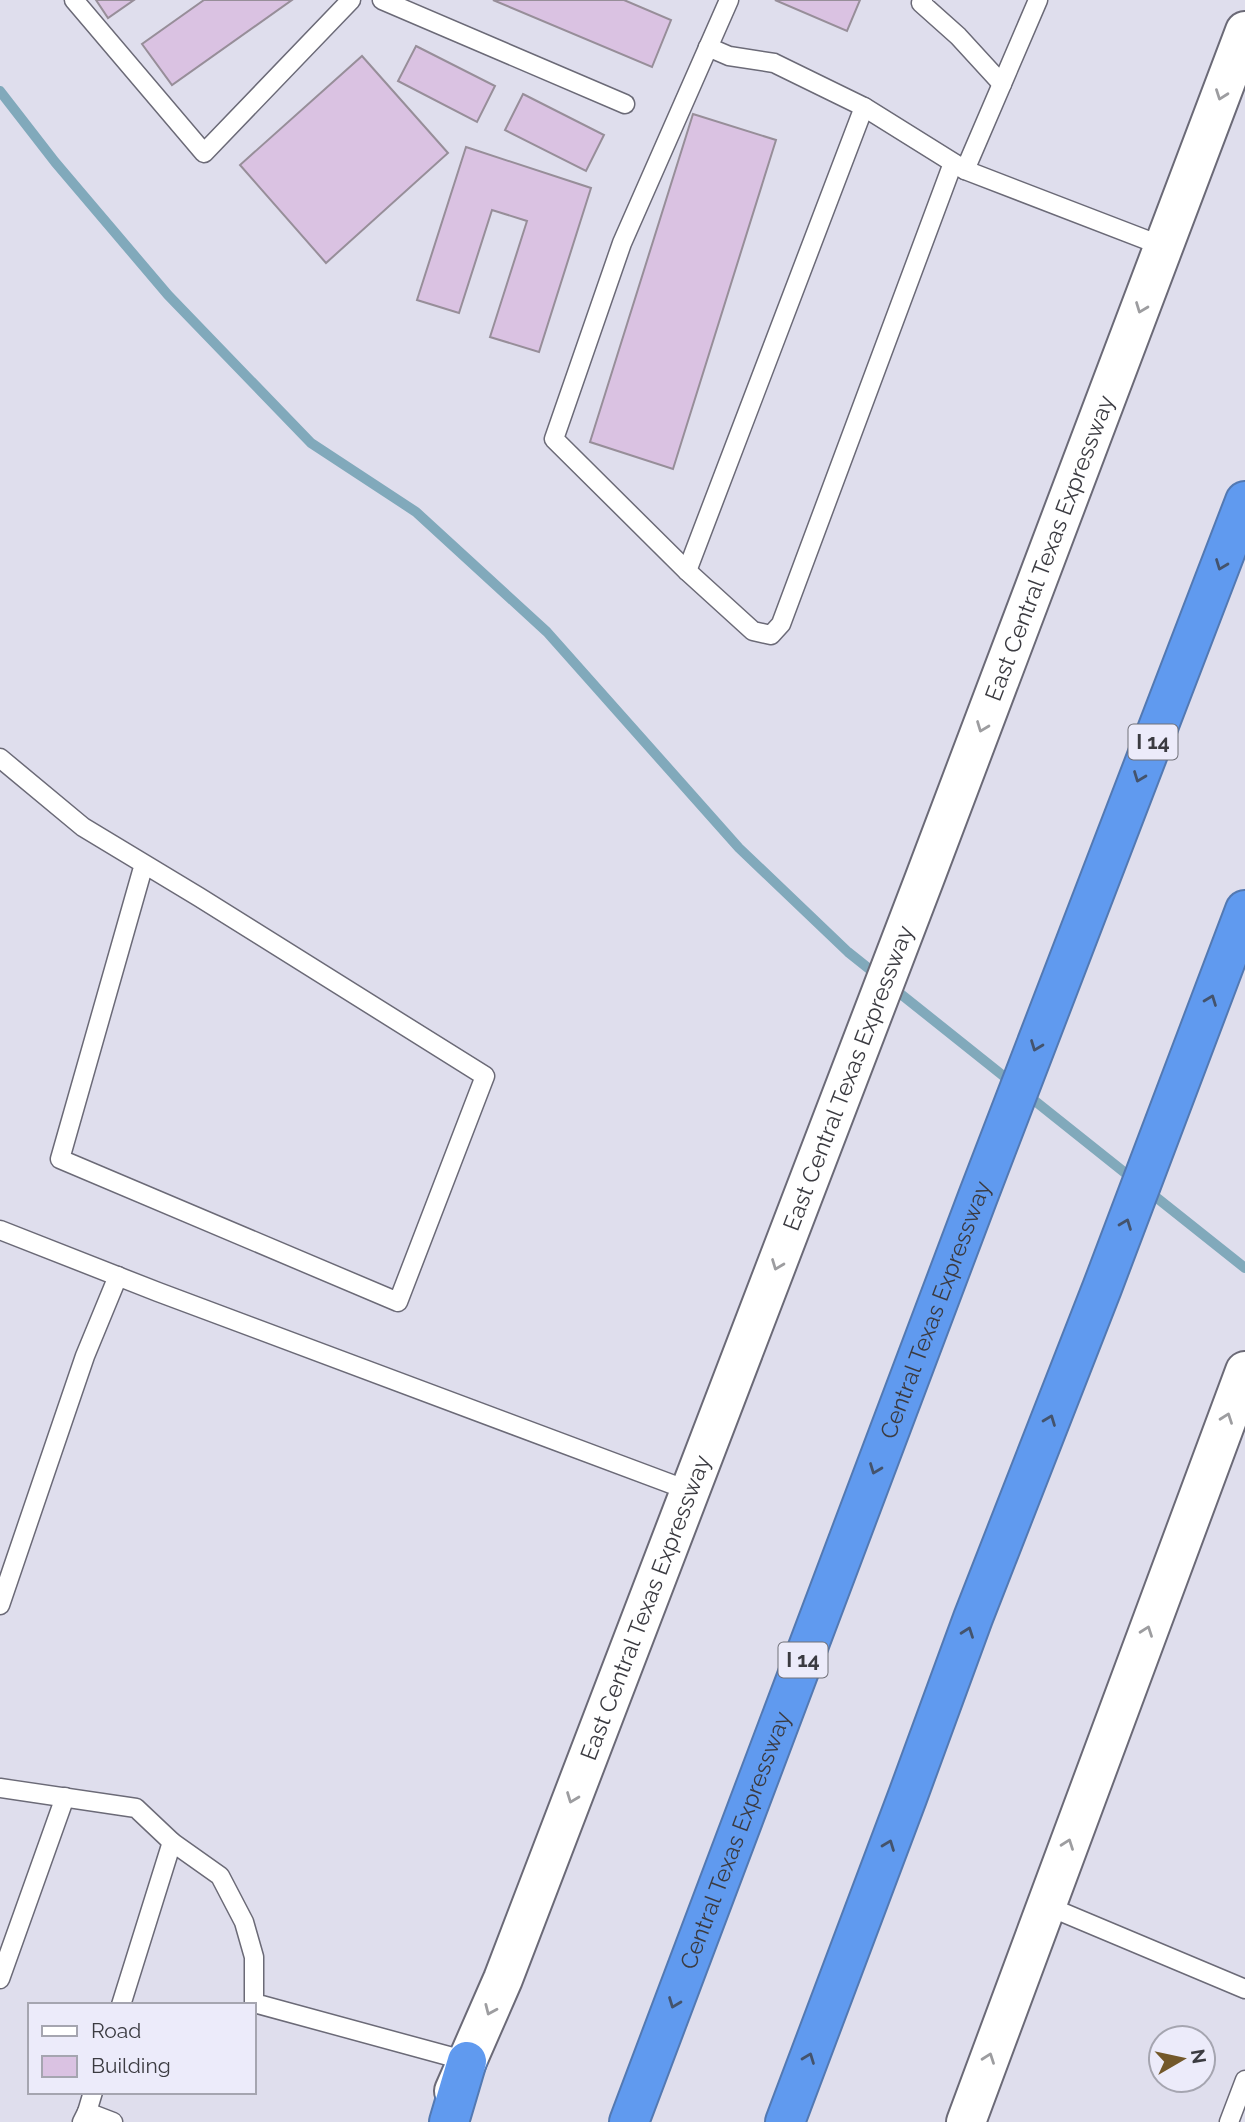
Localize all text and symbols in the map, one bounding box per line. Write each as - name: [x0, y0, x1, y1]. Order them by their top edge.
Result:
- one-way arrow: [1215, 89, 1229, 101]
- one-way arrow: [1136, 302, 1150, 314]
- street label: East Central Texas Expressway: [979, 391, 1119, 704]
- one-way arrow: [1215, 558, 1229, 570]
- one-way arrow: [977, 721, 991, 733]
- road number: I 14: [1128, 724, 1178, 760]
- one-way arrow: [1133, 771, 1147, 783]
- street label: East Central Texas Expressway: [777, 922, 918, 1234]
- one-way arrow: [1203, 994, 1217, 1006]
- one-way arrow: [1030, 1039, 1044, 1052]
- street label: Central Texas Expressway: [874, 1177, 996, 1442]
- one-way arrow: [1117, 1218, 1131, 1230]
- one-way arrow: [771, 1259, 785, 1271]
- one-way arrow: [1219, 1413, 1233, 1425]
- one-way arrow: [1042, 1414, 1056, 1426]
- street label: East Central Texas Expressway: [574, 1451, 715, 1764]
- one-way arrow: [870, 1462, 884, 1474]
- one-way arrow: [960, 1626, 974, 1638]
- one-way arrow: [1139, 1626, 1153, 1638]
- road number: I 14: [778, 1642, 828, 1678]
- street label: Central Texas Expressway: [674, 1708, 796, 1973]
- one-way arrow: [567, 1791, 581, 1803]
- one-way arrow: [1060, 1839, 1074, 1851]
- one-way arrow: [881, 1840, 895, 1852]
- one-way arrow: [669, 1996, 683, 2008]
- legend: [28, 2003, 256, 2094]
- one-way arrow: [484, 2003, 498, 2015]
- text: Road: [91, 2018, 141, 2043]
- north arrow: [1147, 2024, 1217, 2094]
- text: N: [1187, 2047, 1211, 2065]
- one-way arrow: [981, 2052, 995, 2064]
- text: Building: [91, 2053, 171, 2078]
- one-way arrow: [801, 2053, 815, 2065]

